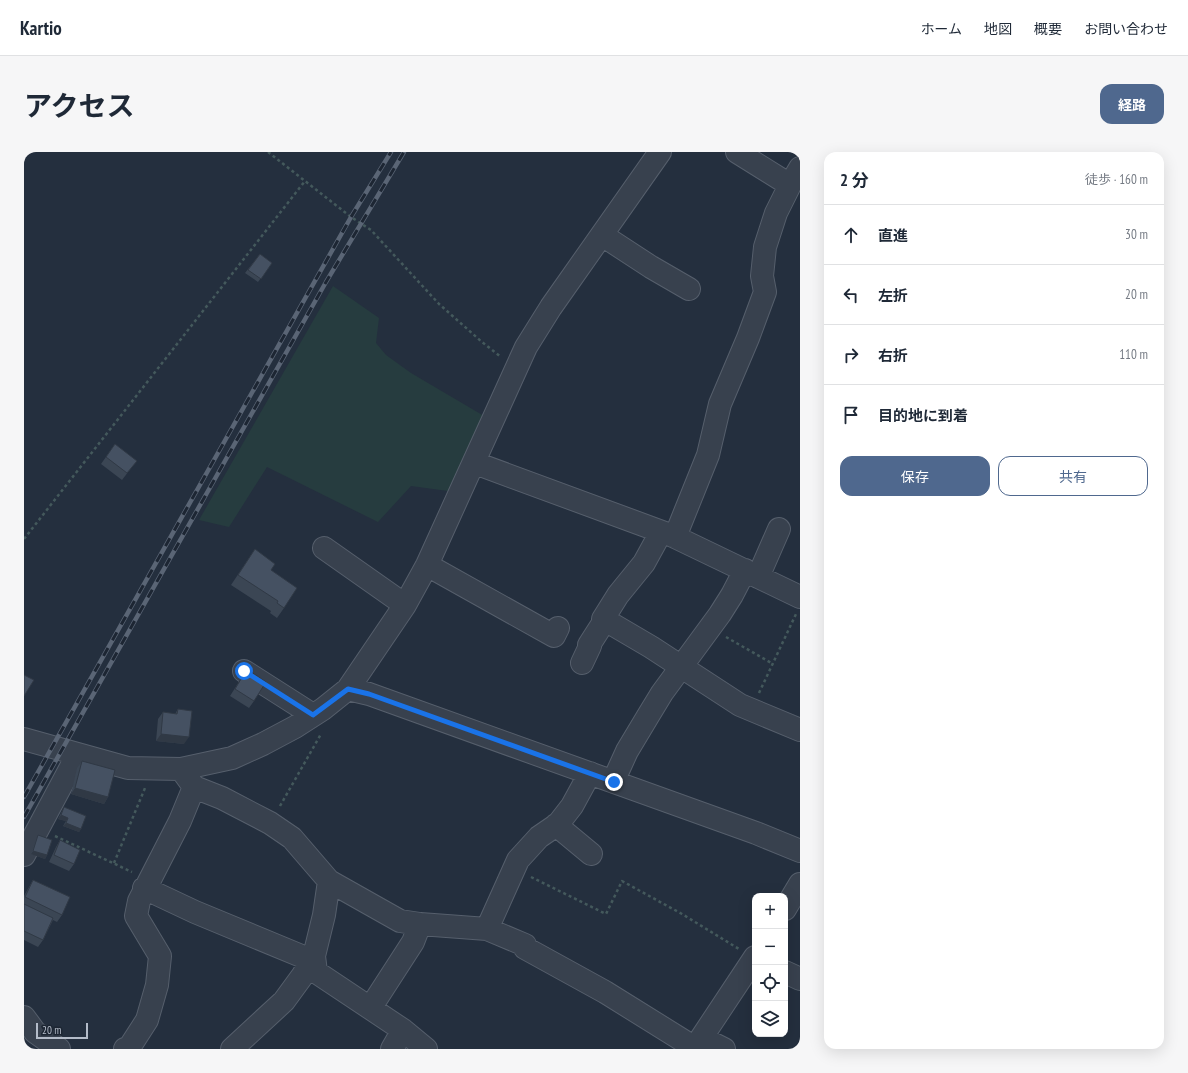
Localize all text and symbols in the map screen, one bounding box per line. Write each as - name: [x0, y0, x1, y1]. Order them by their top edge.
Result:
- text: Kartio: [20, 16, 62, 40]
- text: ホーム: [920, 20, 962, 38]
- text: 地図: [984, 20, 1012, 38]
- text: 概要: [1034, 20, 1062, 38]
- text: お問い合わせ: [1084, 20, 1168, 38]
- button: 経路: [1100, 84, 1164, 124]
- text: アクセス: [24, 87, 135, 124]
- text: 2 分: [840, 169, 869, 191]
- text: 徒歩 · 160 m: [1085, 171, 1148, 188]
- icon: ahead: [840, 224, 862, 246]
- text: 直進: [878, 226, 908, 245]
- text: 30 m: [1125, 226, 1148, 243]
- icon: left: [840, 284, 862, 306]
- text: 左折: [878, 286, 908, 305]
- text: 20 m: [1125, 286, 1148, 303]
- icon: right: [840, 344, 862, 366]
- text: 右折: [878, 346, 908, 365]
- text: 110 m: [1119, 346, 1148, 363]
- icon: arrive: [840, 404, 862, 426]
- text: 目的地に到着: [878, 406, 968, 425]
- button: 保存: [840, 456, 990, 496]
- button: 共有: [998, 456, 1148, 496]
- route start: [235, 662, 253, 680]
- route end: [605, 773, 623, 791]
- map controls: [752, 893, 788, 1037]
- button: +: [752, 893, 788, 929]
- button: −: [752, 929, 788, 965]
- button: locate: [752, 965, 788, 1001]
- button: layers: [752, 1001, 788, 1037]
- scale bar: [36, 1021, 88, 1040]
- text: 20 m: [42, 1023, 61, 1037]

